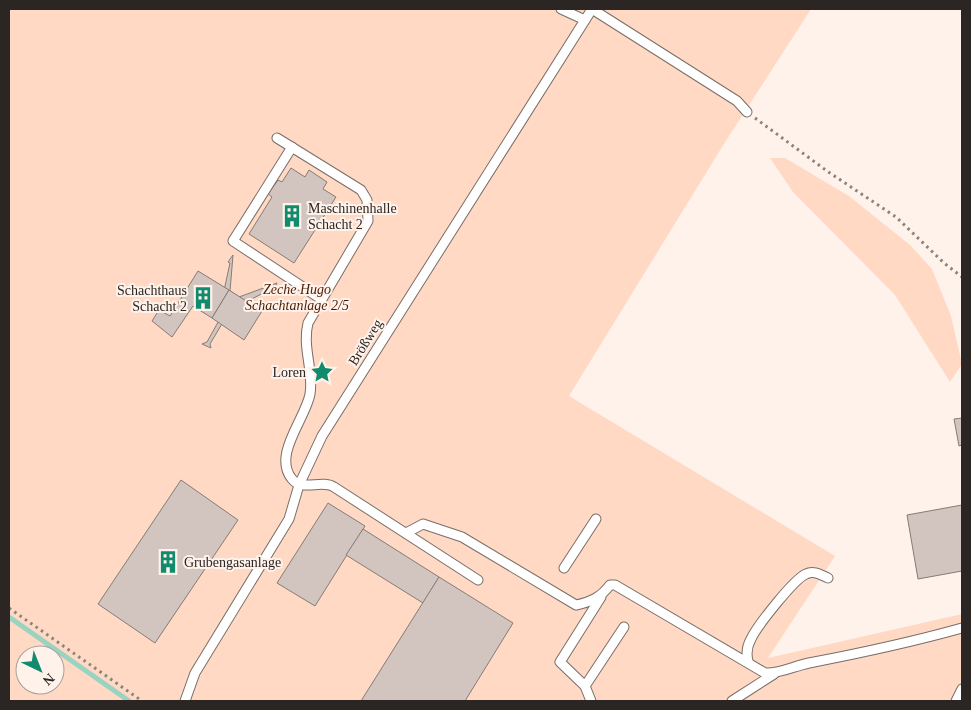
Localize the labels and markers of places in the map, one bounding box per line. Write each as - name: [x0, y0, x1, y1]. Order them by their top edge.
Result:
- place label: Maschinenhalle Schacht 2: [308, 201, 397, 232]
- building icon: Maschinenhalle Schacht 2: [279, 203, 305, 229]
- place label: Schachthaus Schacht 2: [117, 283, 187, 314]
- building icon: Schachthaus Schacht 2: [190, 285, 216, 311]
- place icon: Loren: [309, 359, 335, 385]
- place label: Loren: [273, 365, 306, 380]
- building icon: Grubengasanlage: [155, 549, 181, 575]
- place label: Grubengasanlage: [184, 555, 281, 570]

